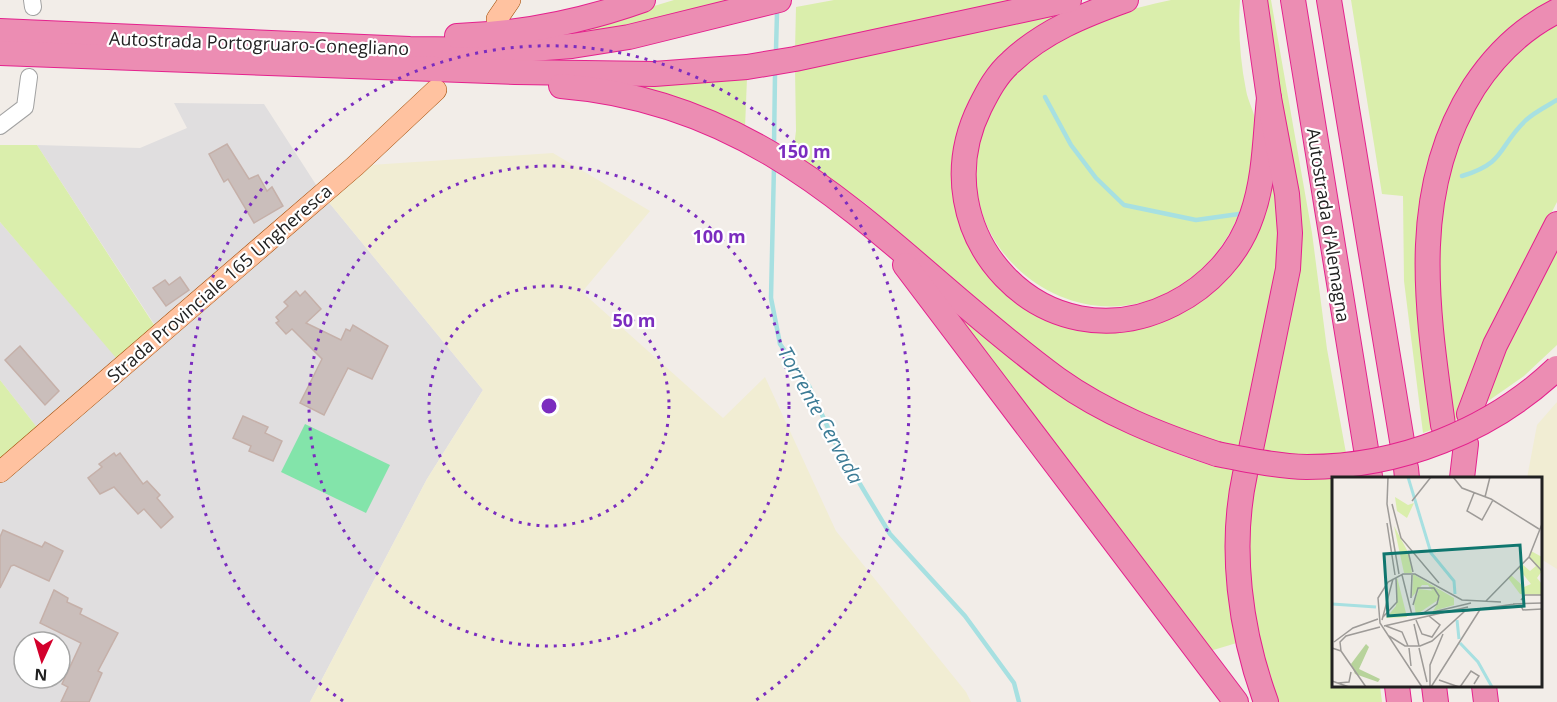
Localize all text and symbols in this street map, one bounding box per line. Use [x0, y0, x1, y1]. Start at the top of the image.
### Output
street label: Autostrada Portogruaro-Conegliano [109, 26, 409, 60]
street label: Autostrada d'Alemagna [1302, 126, 1356, 324]
text: 150 m [777, 139, 831, 163]
street label: Strada Provinciale 165 Ungheresca [101, 179, 337, 387]
text: 100 m [692, 224, 746, 248]
text: 50 m [613, 308, 655, 332]
water label: Torrente Cervada [772, 341, 870, 489]
centre of rings [539, 396, 559, 416]
inset map [1332, 477, 1542, 687]
north arrow [12, 630, 72, 690]
text: N [34, 664, 48, 686]

